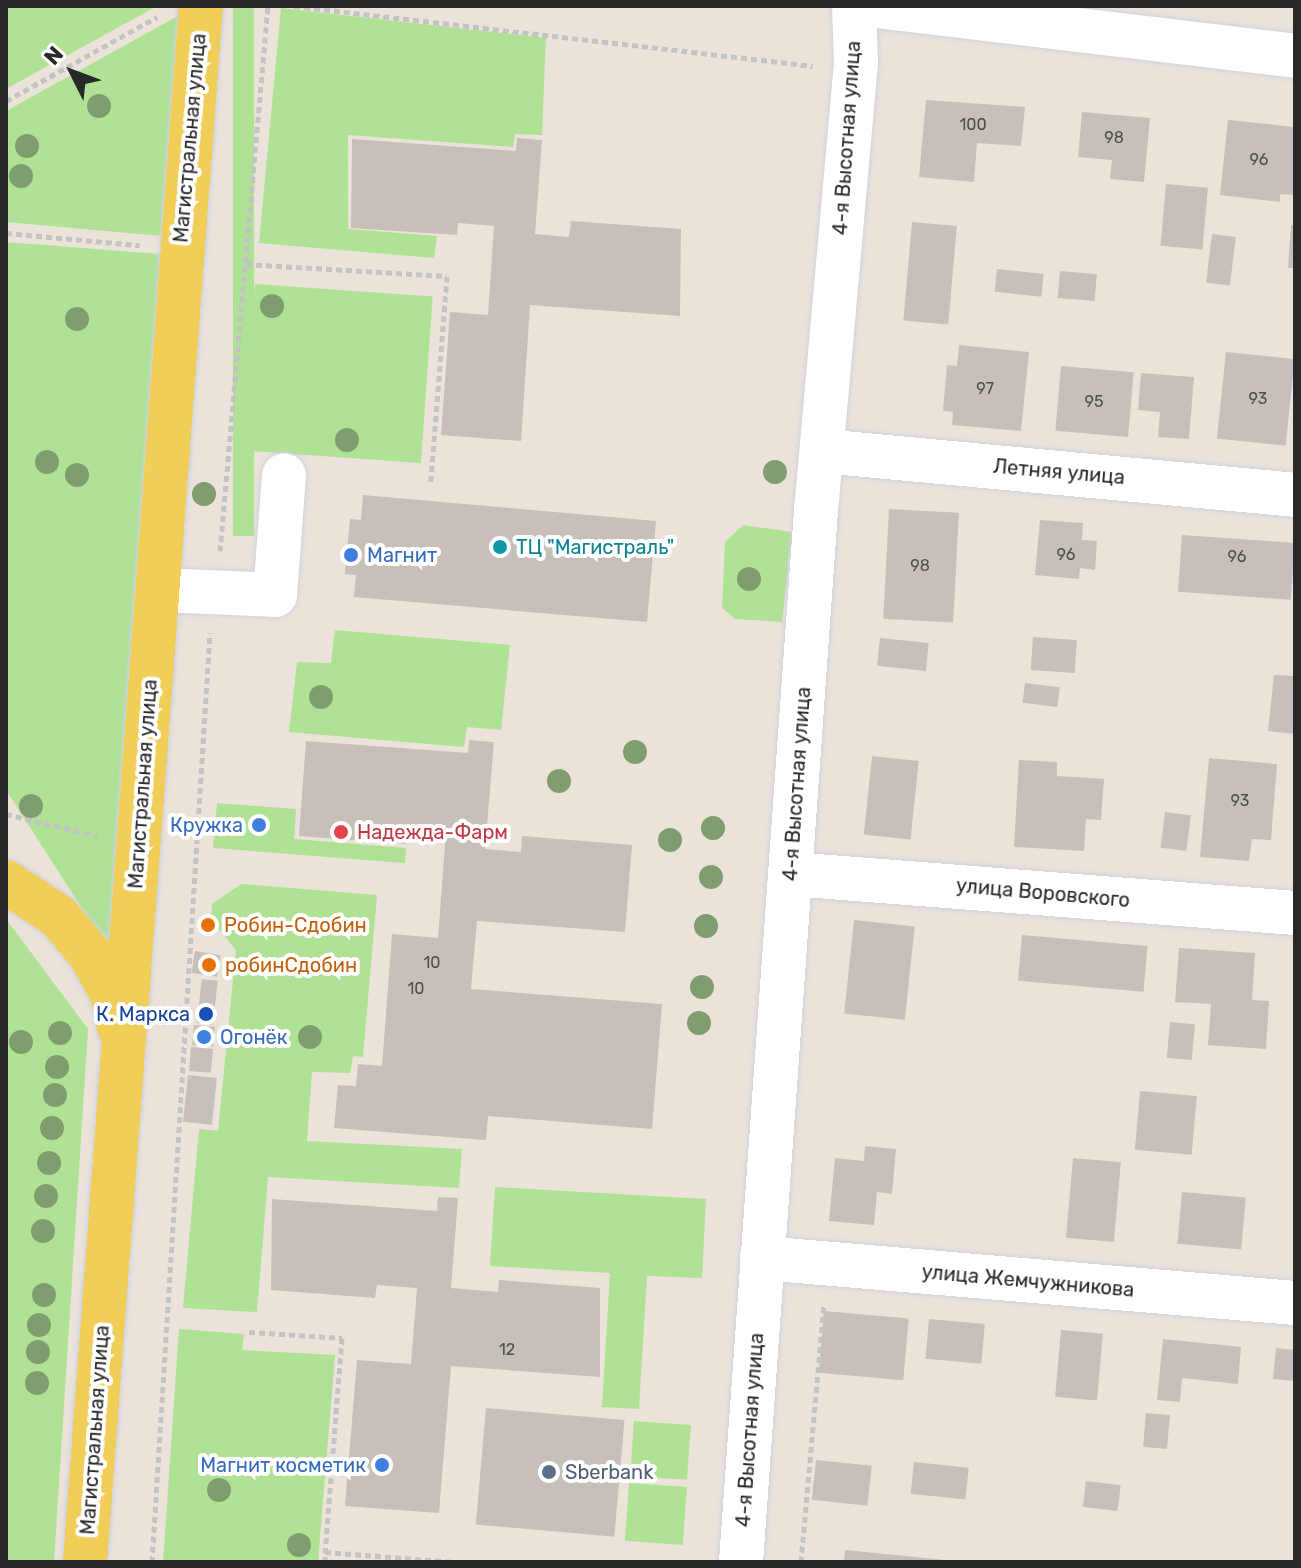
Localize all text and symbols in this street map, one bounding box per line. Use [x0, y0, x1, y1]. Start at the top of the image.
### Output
north arrow [32, 32, 112, 112]
street label: Магистральная улица [169, 32, 211, 244]
street label: 4-я Высотная улица [828, 40, 866, 236]
text: N [38, 41, 69, 71]
house number: 100 [959, 115, 987, 135]
house number: 98 [1104, 128, 1124, 148]
house number: 96 [1250, 150, 1268, 170]
house number: 97 [976, 379, 994, 399]
house number: 93 [1249, 389, 1267, 409]
house number: 95 [1085, 392, 1103, 412]
street label: Летняя улица [992, 454, 1126, 490]
place label: ТЦ "Магистраль" [516, 535, 674, 559]
marker: ТЦ "Магистраль" [491, 538, 509, 556]
place label: Магнит [367, 543, 437, 567]
house number: 96 [1057, 545, 1075, 565]
marker: Магнит [342, 546, 360, 564]
house number: 96 [1228, 547, 1246, 567]
house number: 98 [910, 556, 930, 576]
street label: Магистральная улица [124, 678, 162, 890]
street label: 4-я Высотная улица [778, 686, 816, 882]
house number: 93 [1231, 791, 1249, 811]
place label: Кружка [170, 813, 243, 837]
marker: Кружка [250, 816, 268, 834]
place label: Надежда-Фарм [357, 820, 508, 844]
marker: Надежда-Фарм [332, 823, 350, 841]
street label: улица Воровского [955, 873, 1131, 913]
place label: Робин-Сдобин [224, 913, 367, 937]
marker: Робин-Сдобин [199, 916, 217, 934]
place label: робинСдобин [225, 953, 357, 977]
house number: 10 [423, 953, 441, 973]
marker: робинСдобин [200, 956, 218, 974]
house number: 10 [407, 979, 425, 999]
place label: К. Маркса [96, 1002, 190, 1026]
marker: К. Маркса [197, 1005, 215, 1023]
place label: Огонёк [220, 1025, 288, 1049]
marker: Огонёк [195, 1028, 213, 1046]
street label: улица Жемчужникова [921, 1260, 1135, 1302]
street label: Магистральная улица [76, 1324, 114, 1536]
street label: 4-я Высотная улица [731, 1332, 769, 1528]
house number: 12 [499, 1340, 515, 1360]
place label: Магнит косметик [200, 1453, 366, 1477]
marker: Магнит косметик [373, 1456, 391, 1474]
place label: Sberbank [565, 1460, 654, 1484]
marker: Sberbank [540, 1463, 558, 1481]

